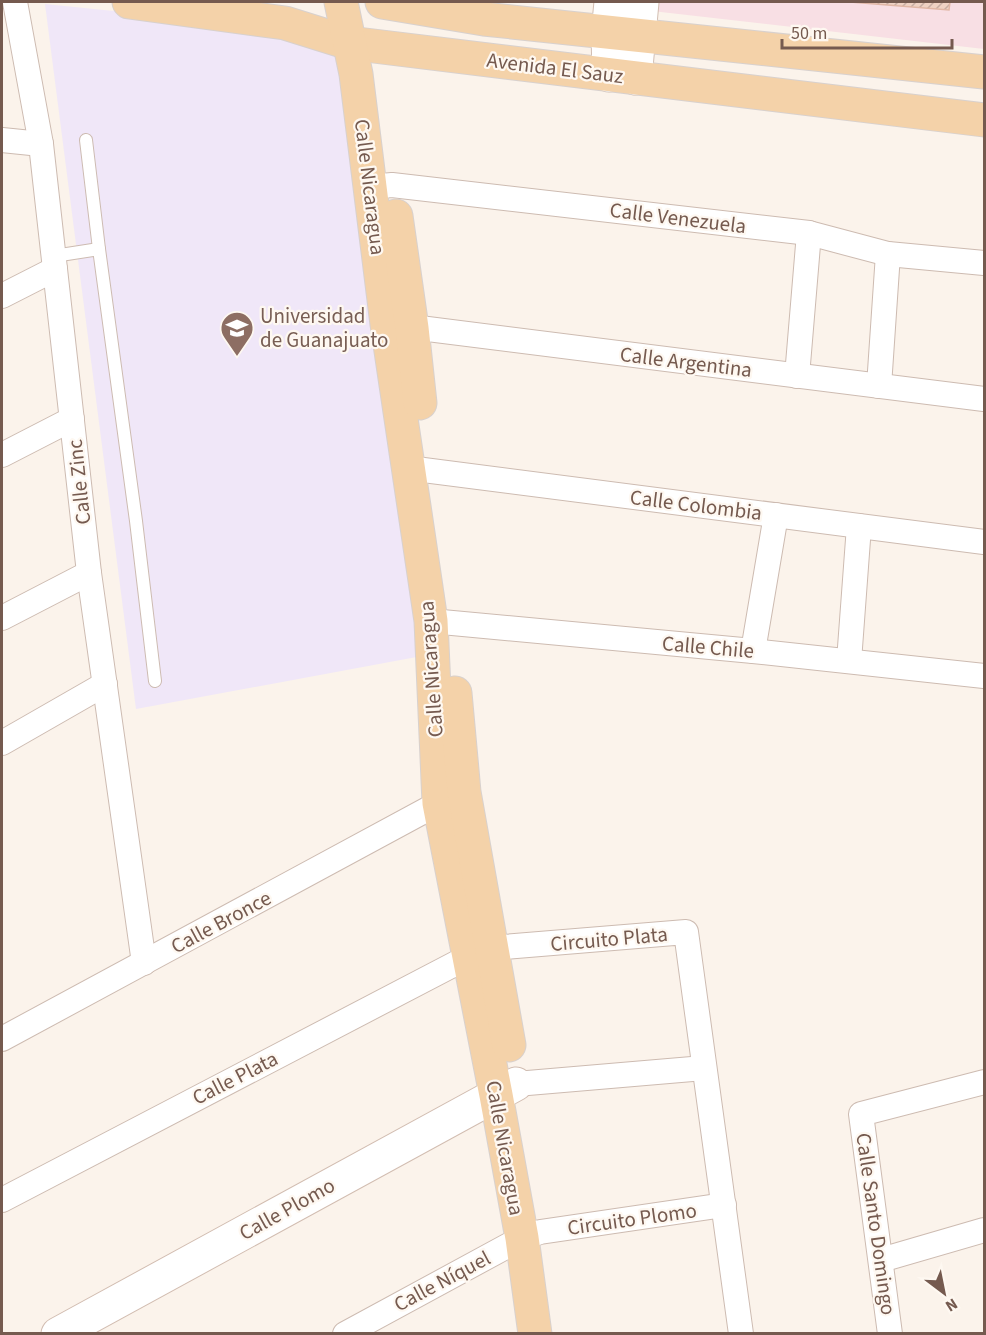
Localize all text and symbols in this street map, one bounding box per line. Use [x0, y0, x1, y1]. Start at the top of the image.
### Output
scale bar [782, 12, 952, 50]
text: 50 m [791, 21, 827, 46]
street label: Avenida El Sauz [485, 45, 625, 91]
street label: Calle Nicaragua [347, 117, 393, 257]
street label: Calle Venezuela [608, 195, 748, 241]
place label: Universidad de Guanajuato [260, 301, 388, 355]
school or university icon: Universidad de Guanajuato [219, 310, 255, 357]
street label: Calle Argentina [618, 339, 754, 385]
street label: Calle Zinc [60, 438, 98, 526]
street label: Calle Colombia [628, 482, 764, 528]
street label: Calle Nicaragua [411, 600, 451, 738]
street label: Calle Chile [661, 628, 755, 666]
street label: Calle Bronce [166, 883, 276, 961]
street label: Circuito Plata [549, 919, 669, 959]
street label: Calle Plata [187, 1044, 283, 1112]
street label: Calle Nicaragua [478, 1078, 532, 1218]
street label: Calle Santo Domingo [848, 1131, 904, 1317]
street label: Calle Plomo [234, 1170, 340, 1248]
street label: Circuito Plomo [565, 1195, 699, 1243]
street label: Calle Níquel [388, 1243, 496, 1319]
north arrow [914, 1263, 974, 1323]
text: N [941, 1293, 962, 1317]

